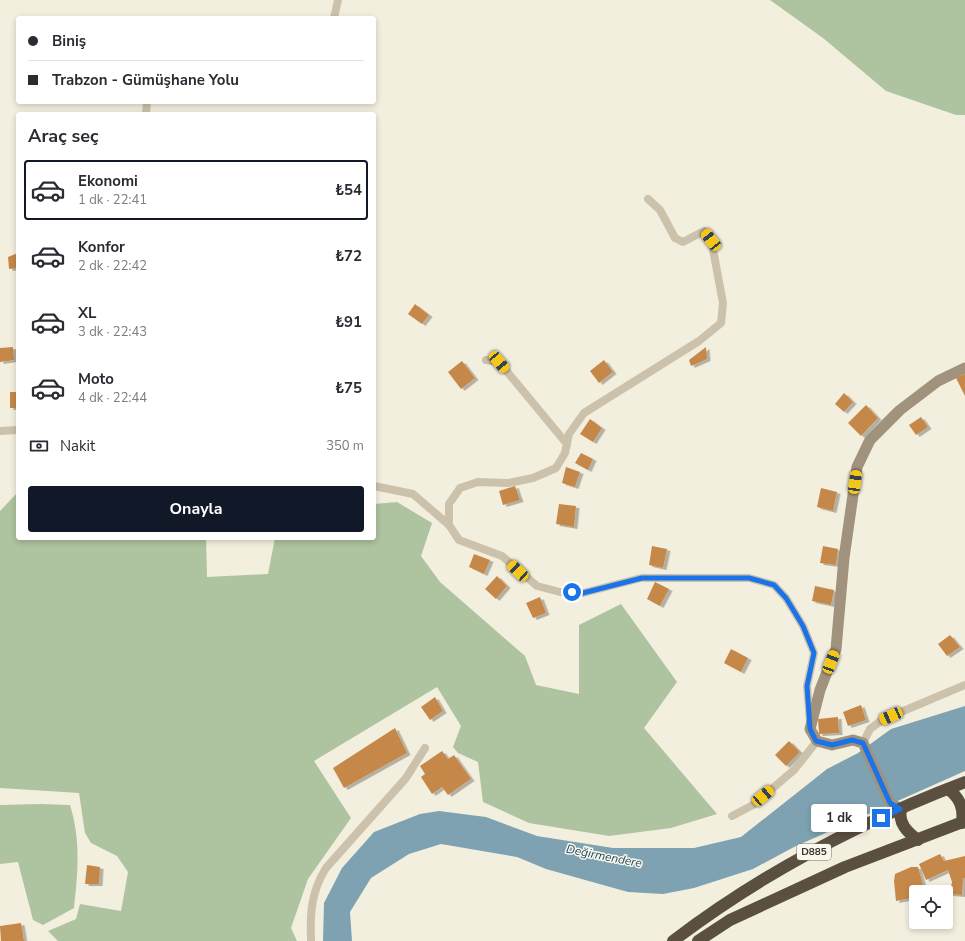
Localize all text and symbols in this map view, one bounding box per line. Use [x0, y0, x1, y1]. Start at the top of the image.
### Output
text: Biniş [52, 31, 86, 51]
text: Trabzon - Gümüşhane Yolu [52, 70, 239, 90]
text: Araç seç [28, 124, 99, 148]
text: Ekonomi [78, 171, 138, 191]
icon: car [30, 172, 66, 208]
text: ₺54 [335, 180, 362, 200]
text: 1 dk · 22:41 [78, 191, 147, 209]
car [699, 227, 723, 253]
text: Konfor [78, 237, 125, 257]
icon: car [30, 238, 66, 274]
text: ₺72 [335, 246, 362, 266]
text: 2 dk · 22:42 [78, 257, 147, 275]
text: XL [78, 303, 97, 323]
icon: car [30, 304, 66, 340]
text: ₺91 [335, 312, 362, 332]
text: 3 dk · 22:43 [78, 323, 147, 341]
car [487, 349, 511, 375]
text: Moto [78, 369, 114, 389]
icon: car [30, 370, 66, 406]
text: ₺75 [335, 378, 362, 398]
text: 4 dk · 22:44 [78, 389, 147, 407]
icon: cash [28, 435, 50, 457]
text: Nakit [60, 436, 95, 456]
text: 350 m [326, 437, 364, 455]
car [847, 469, 863, 495]
button: Onayla [28, 486, 364, 532]
car [505, 558, 531, 584]
route start [563, 583, 581, 601]
car [821, 649, 841, 675]
car [878, 706, 904, 726]
car [750, 784, 776, 808]
callout: 1 dk [811, 804, 867, 832]
text: 1 dk [826, 809, 852, 827]
route end [872, 809, 890, 827]
water label: Değirmendere [565, 841, 644, 871]
road number: D885 [797, 844, 831, 860]
map controls [909, 885, 953, 929]
button: locate [909, 885, 953, 929]

